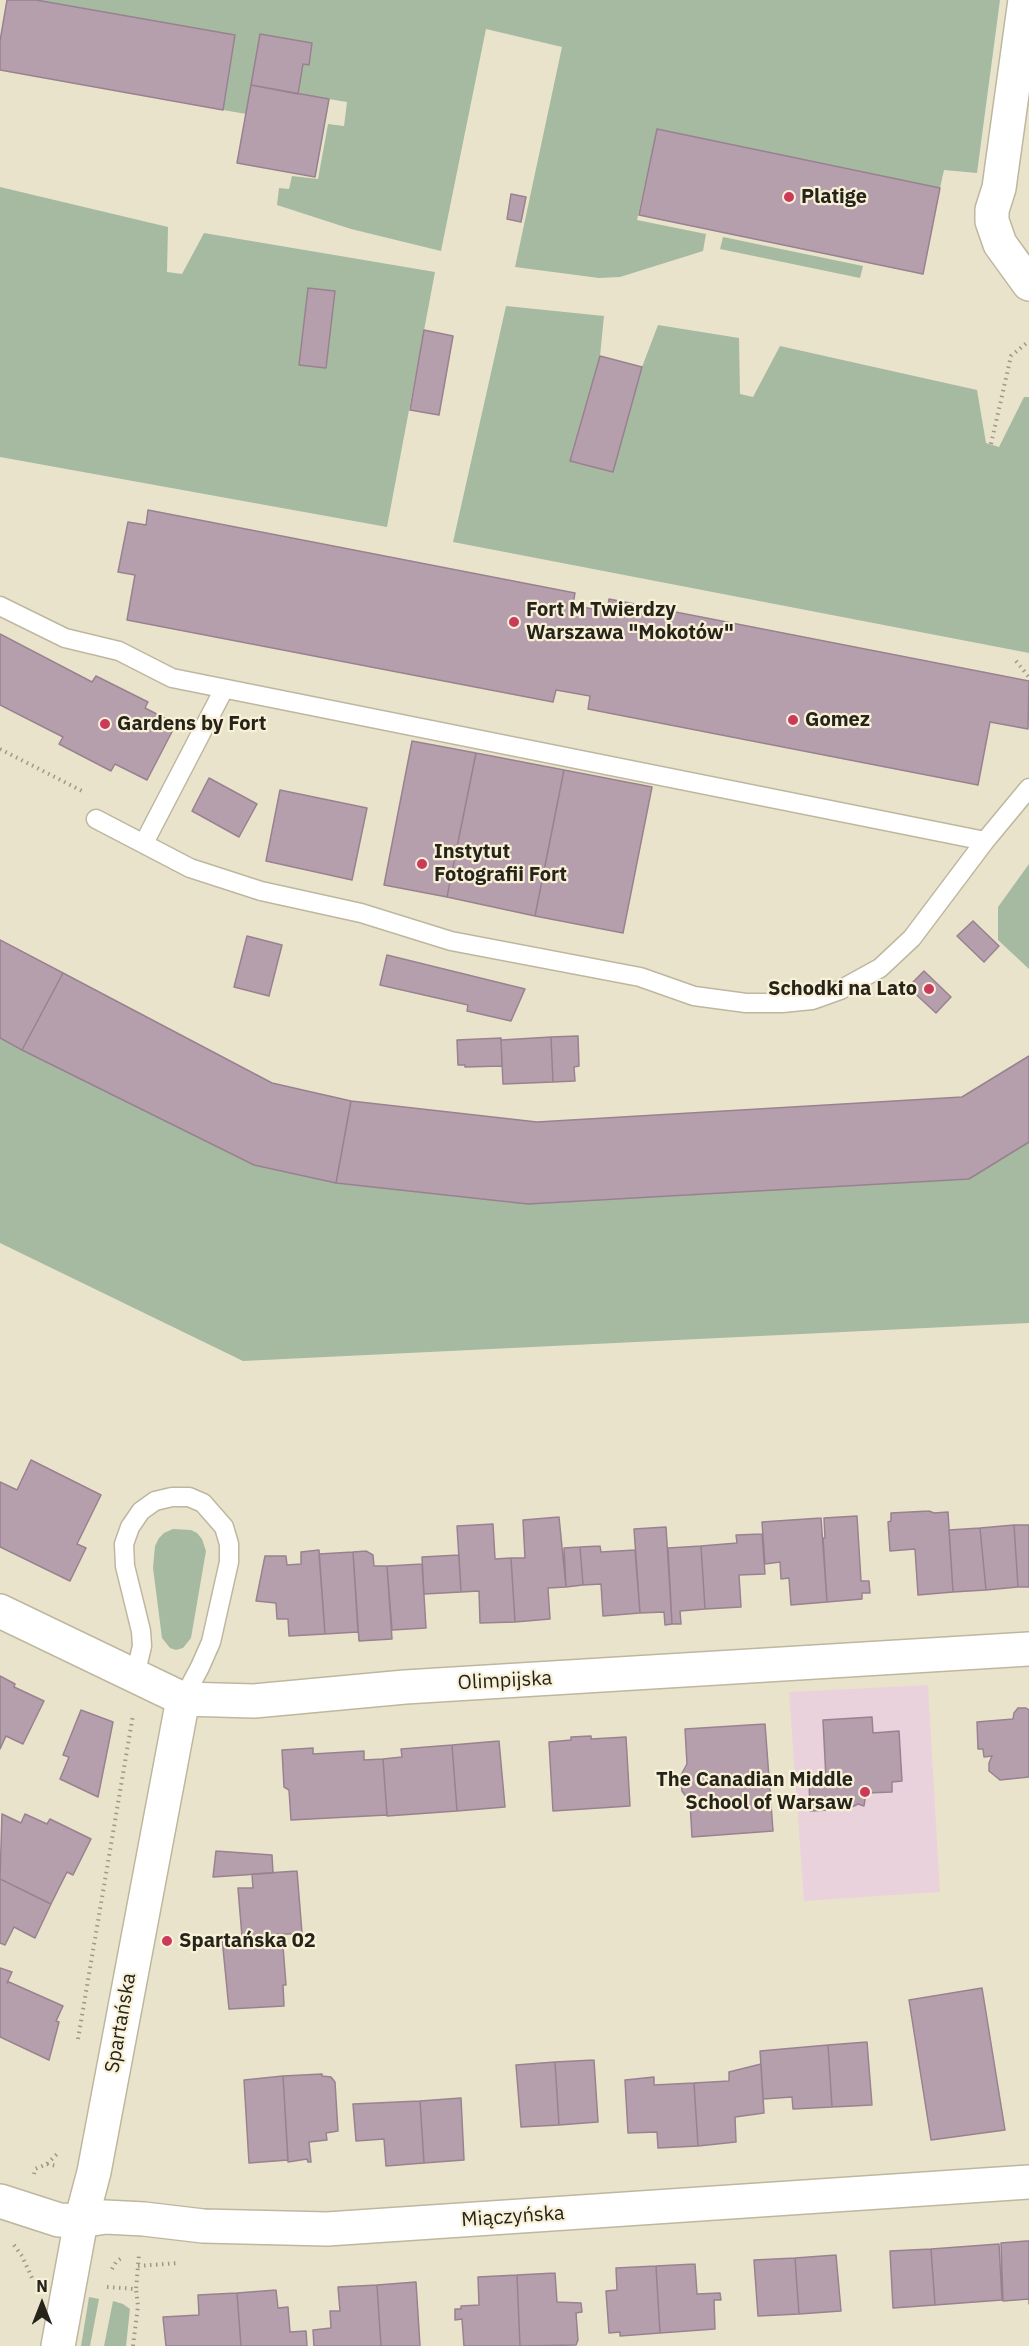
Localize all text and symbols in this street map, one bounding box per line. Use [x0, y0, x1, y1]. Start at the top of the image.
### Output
place label: Platige [801, 185, 867, 209]
marker: Platige [782, 190, 796, 204]
place label: Fort M Twierdzy Warszawa "Mokotów" [526, 598, 734, 645]
marker: Fort M Twierdzy Warszawa "Mokotów" [507, 615, 521, 629]
place label: Gomez [805, 708, 870, 732]
place label: Gardens by Fort [117, 712, 266, 736]
marker: Gomez [786, 713, 800, 727]
marker: Gardens by Fort [98, 717, 112, 731]
place label: Instytut Fotografii Fort [434, 840, 567, 887]
marker: Instytut Fotografii Fort [415, 857, 429, 871]
place label: Schodki na Lato [768, 977, 917, 1001]
marker: Schodki na Lato [922, 982, 936, 996]
street label: Olimpijska [457, 1667, 553, 1695]
place label: The Canadian Middle School of Warsaw [656, 1768, 853, 1815]
marker: The Canadian Middle School of Warsaw [858, 1785, 872, 1799]
place label: Spartańska 02 [179, 1929, 316, 1953]
marker: Spartańska 02 [160, 1934, 174, 1948]
street label: Spartańska [100, 1971, 142, 2075]
street label: Miączyńska [461, 2201, 565, 2233]
north arrow [12, 2274, 72, 2334]
text: N [36, 2276, 48, 2296]

